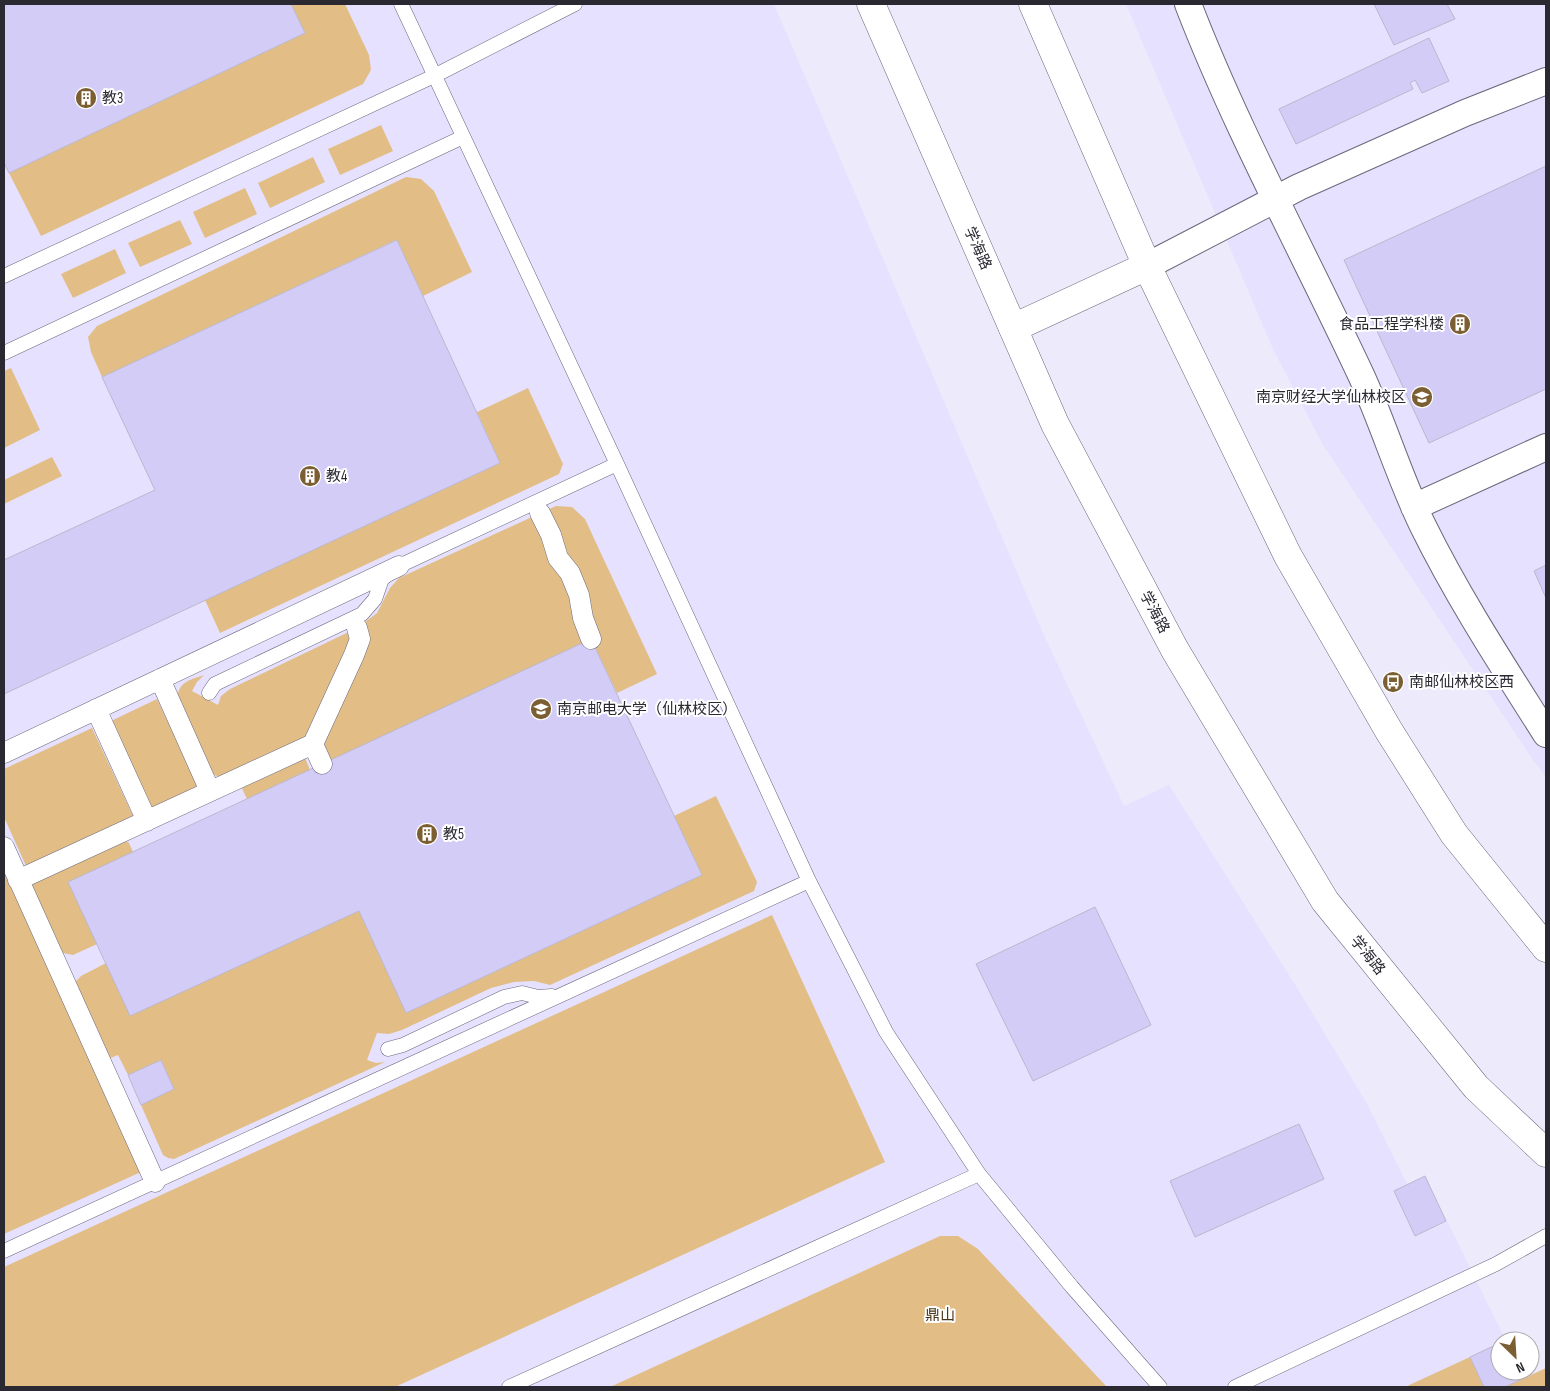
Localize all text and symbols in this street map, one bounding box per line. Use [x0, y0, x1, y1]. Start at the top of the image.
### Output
building icon: 教3 [74, 86, 98, 110]
place label: 教3 [102, 89, 123, 108]
street label: 学海路 [960, 224, 995, 273]
building icon: 食品工程学科楼 [1448, 312, 1472, 336]
place label: 食品工程学科楼 [1339, 315, 1444, 334]
school or university icon: 南京财经大学仙林校区 [1410, 385, 1434, 409]
place label: 南京财经大学仙林校区 [1256, 388, 1406, 407]
building icon: 教4 [298, 464, 322, 488]
place label: 教4 [326, 467, 347, 486]
street label: 学海路 [1136, 588, 1174, 637]
bus stop icon: 南邮仙林校区西 [1381, 670, 1405, 694]
place label: 南邮仙林校区西 [1409, 673, 1514, 692]
school or university icon: 南京邮电大学（仙林校区） [529, 697, 553, 721]
place label: 南京邮电大学（仙林校区） [557, 700, 737, 719]
building icon: 教5 [415, 822, 439, 846]
place label: 教5 [443, 825, 464, 844]
street label: 学海路 [1346, 932, 1389, 979]
park label: 鼎山 [925, 1306, 955, 1325]
north arrow [1490, 1331, 1540, 1381]
text: N [1513, 1358, 1527, 1377]

